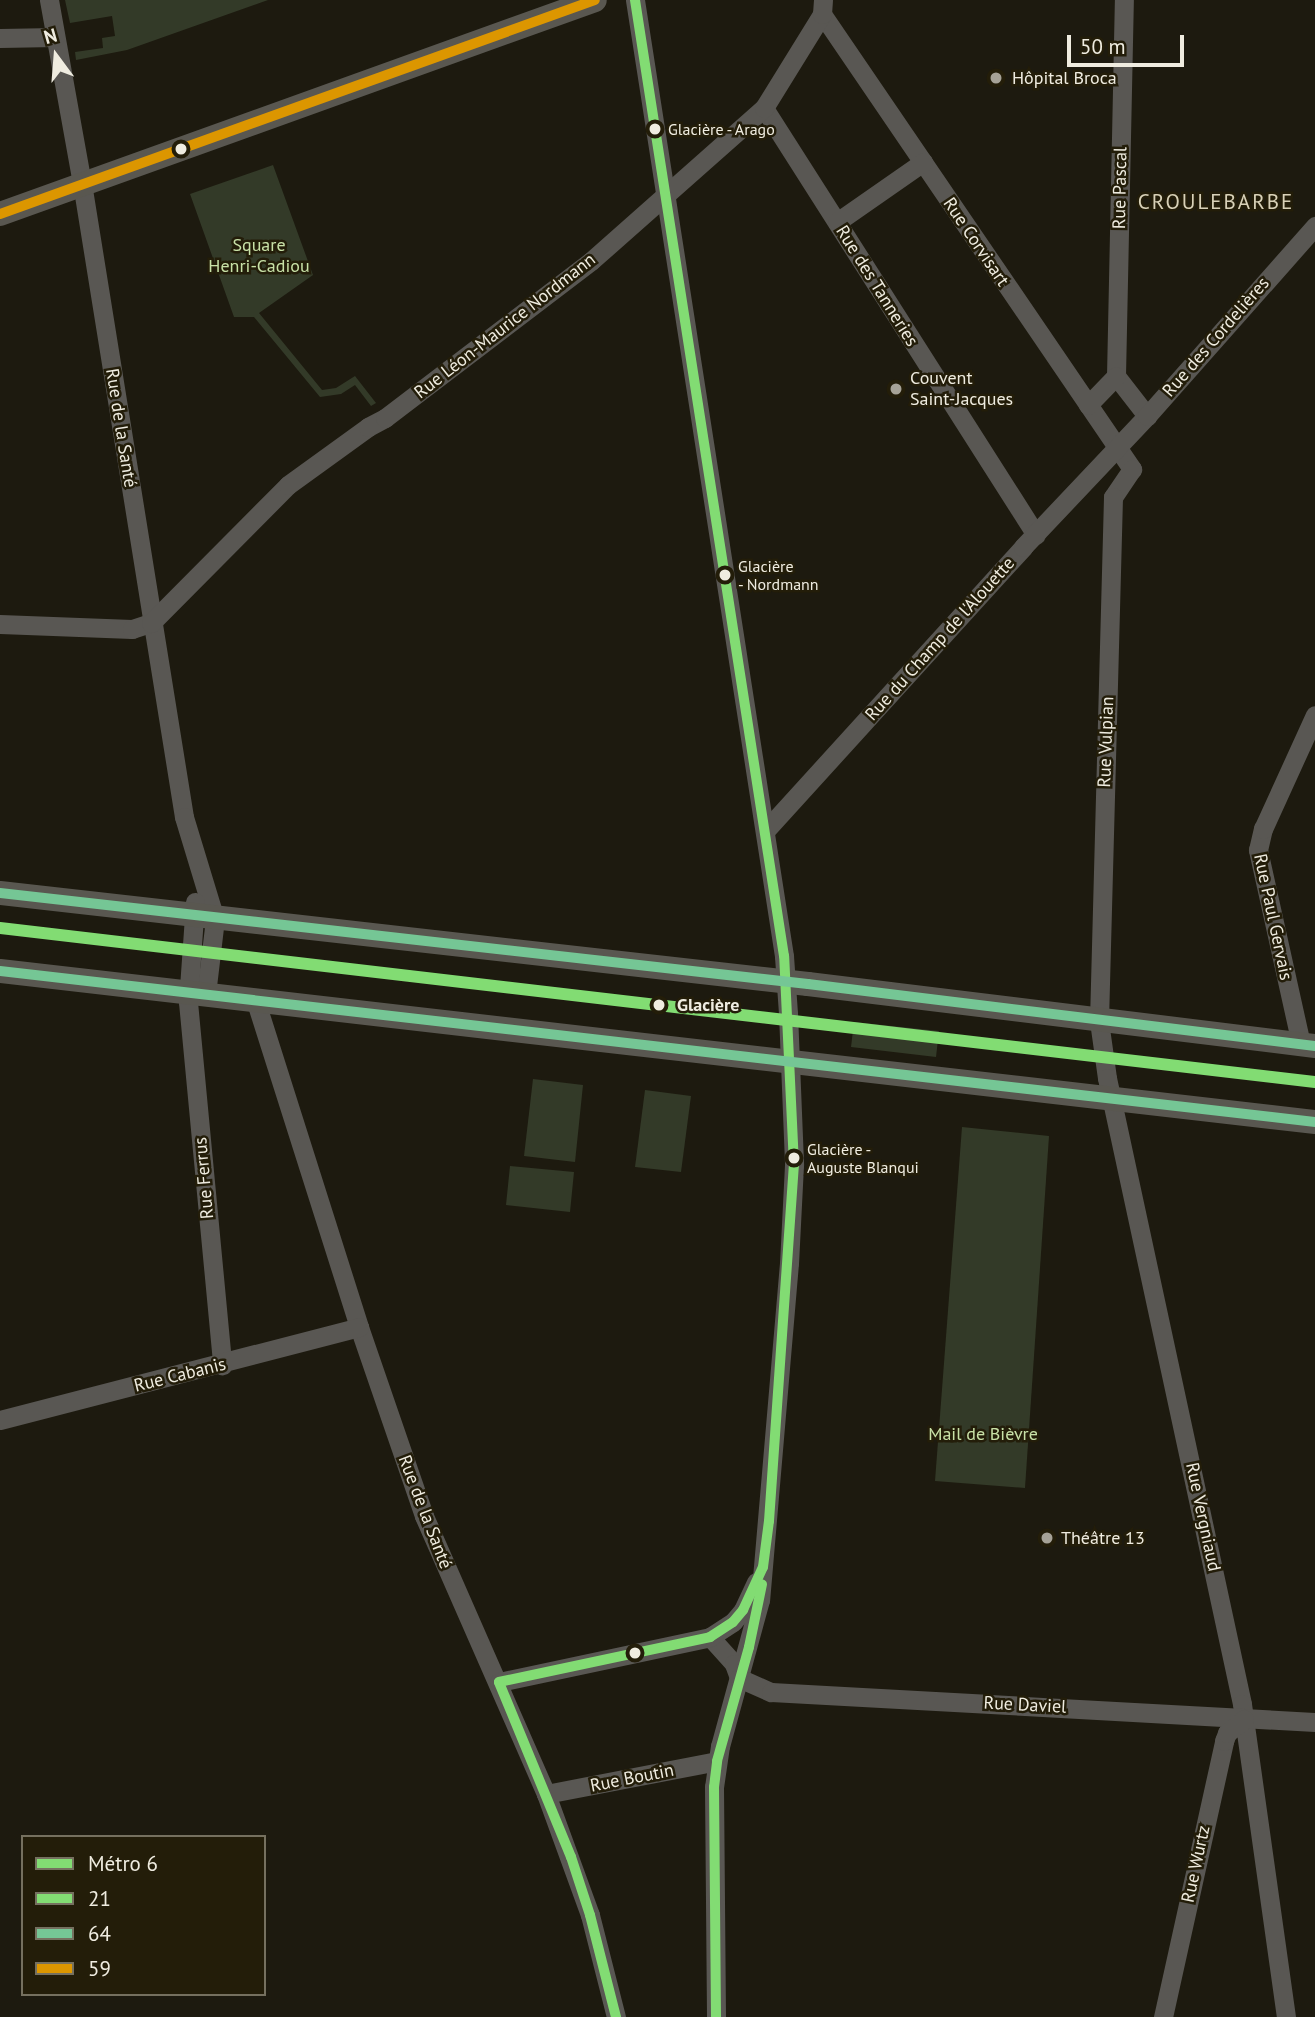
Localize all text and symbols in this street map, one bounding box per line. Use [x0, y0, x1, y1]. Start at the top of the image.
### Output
north arrow [21, 21, 91, 91]
scale bar [1070, 21, 1187, 65]
text: N [41, 23, 60, 49]
text: 50 m [1080, 33, 1126, 60]
place label: Hôpital Broca [1012, 67, 1117, 89]
marker: Hôpital Broca [986, 68, 1006, 88]
place label: Glacière - Arago [668, 119, 778, 139]
marker: Glacière - Arago [648, 122, 662, 136]
unlabelled marker [174, 142, 188, 156]
street label: Rue Pascal [1108, 147, 1132, 229]
district label: CROULEBARBE [1139, 189, 1293, 215]
street label: Rue Corvisart [938, 194, 1014, 290]
street label: Rue des Tanneries [831, 221, 923, 351]
park label: Square Henri-Cadiou [208, 235, 310, 278]
street label: Rue Léon-Maurice Nordmann [410, 249, 600, 403]
street label: Rue des Cordelières [1158, 273, 1274, 401]
street label: Rue de la Santé [101, 367, 141, 489]
place label: Couvent Saint-Jacques [910, 368, 1013, 410]
marker: Couvent Saint-Jacques [888, 381, 904, 397]
street label: Rue du Champ de l'Alouette [861, 553, 1019, 725]
place label: Glacière - Nordmann [738, 556, 820, 594]
marker: Glacière - Nordmann [718, 568, 732, 582]
street label: Rue Vulpian [1094, 696, 1118, 788]
street label: Rue Paul Gervais [1249, 852, 1297, 982]
marker: Glacière [647, 993, 671, 1017]
place label: Glacière [677, 994, 739, 1016]
street label: Rue Ferrus [190, 1136, 218, 1220]
place label: Glacière - Auguste Blanqui [807, 1139, 919, 1177]
marker: Glacière - Auguste Blanqui [787, 1151, 801, 1165]
street label: Rue Cabanis [132, 1353, 228, 1397]
park label: Mail de Bièvre [928, 1423, 1038, 1445]
street label: Rue de la Santé [393, 1452, 457, 1572]
street label: Rue Vergniaud [1181, 1460, 1225, 1574]
place label: Théâtre 13 [1061, 1527, 1145, 1549]
marker: Théâtre 13 [1039, 1530, 1055, 1546]
unlabelled marker [628, 1646, 642, 1660]
street label: Rue Daviel [983, 1692, 1067, 1718]
street label: Rue Boutin [588, 1759, 676, 1797]
street label: Rue Wurtz [1177, 1823, 1215, 1905]
legend [21, 1835, 266, 1996]
text: Métro 6 [88, 1850, 158, 1877]
text: 21 [88, 1885, 111, 1912]
text: 64 [88, 1920, 111, 1947]
text: 59 [88, 1955, 111, 1982]

